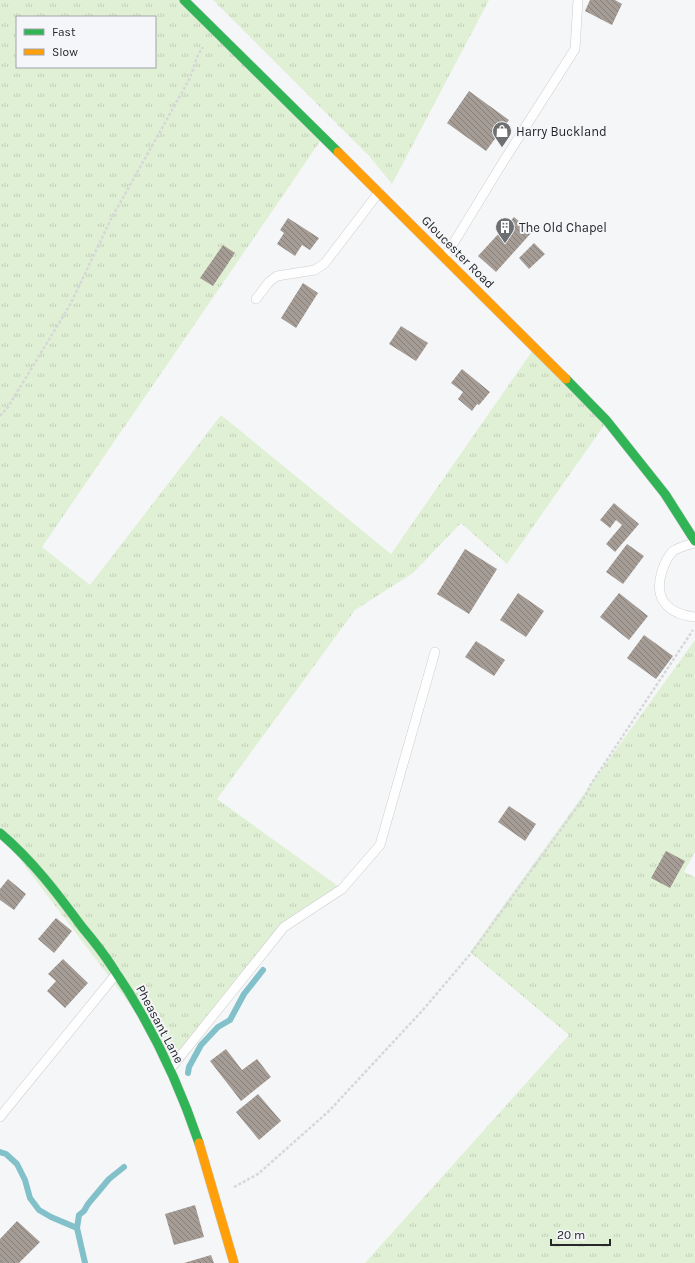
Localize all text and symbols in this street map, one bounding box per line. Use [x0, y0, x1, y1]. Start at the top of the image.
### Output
legend [16, 16, 156, 68]
text: Fast [52, 25, 76, 39]
text: Slow [52, 45, 78, 59]
shop icon: Harry Buckland [491, 120, 513, 148]
place label: Harry Buckland [516, 124, 607, 139]
street label: Gloucester Road [419, 213, 497, 291]
building icon: The Old Chapel [494, 216, 516, 244]
place label: The Old Chapel [519, 220, 607, 235]
street label: Pheasant Lane [133, 982, 187, 1066]
scale bar [551, 1221, 610, 1247]
text: 20 m [557, 1228, 585, 1242]

